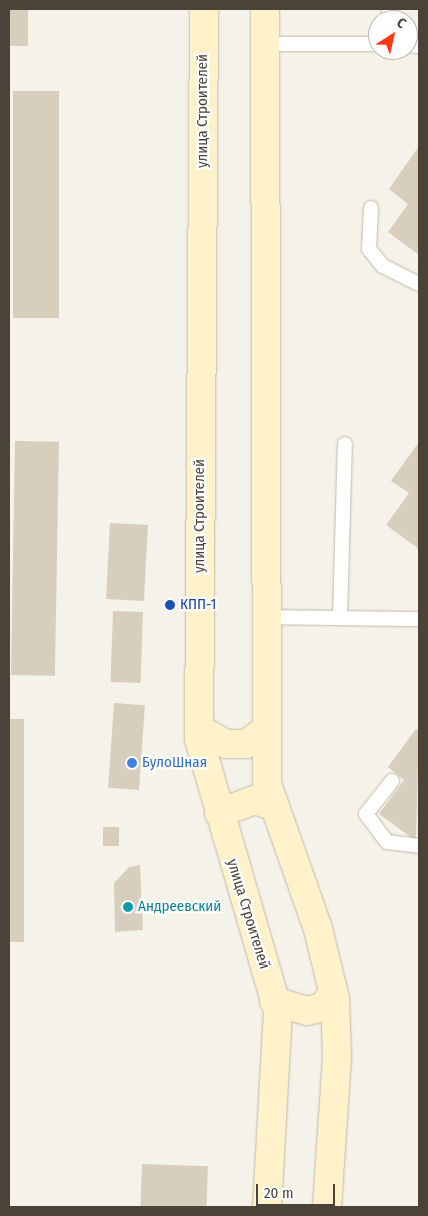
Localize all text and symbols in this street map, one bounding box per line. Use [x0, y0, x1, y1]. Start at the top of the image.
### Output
north arrow [368, 10, 418, 60]
text: С [393, 14, 409, 32]
street label: улица Строителей [194, 54, 212, 168]
street label: улица Строителей [191, 459, 209, 573]
place label: КПП-1 [180, 596, 216, 614]
marker: КПП-1 [164, 599, 176, 611]
place label: БулоШная [142, 754, 207, 772]
marker: БулоШная [126, 757, 138, 769]
street label: улица Строителей [223, 857, 273, 971]
place label: Андреевский [138, 898, 221, 916]
marker: Андреевский [122, 901, 134, 913]
scale bar [258, 1174, 337, 1206]
text: 20 m [264, 1184, 294, 1202]

